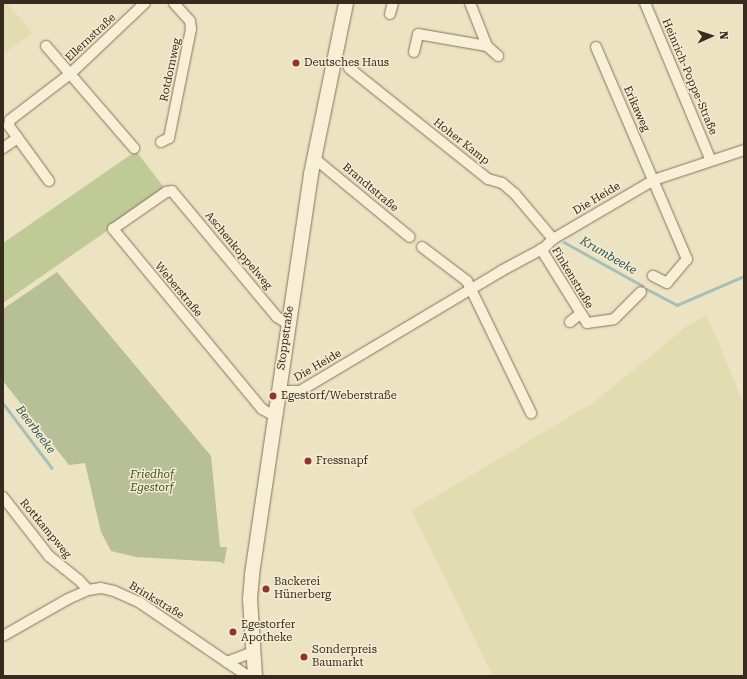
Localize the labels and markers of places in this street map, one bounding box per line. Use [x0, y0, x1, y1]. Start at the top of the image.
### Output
place label: Deutsches Haus [304, 56, 389, 70]
marker: Deutsches Haus [291, 58, 301, 68]
place label: Egestorf/Weberstraße [281, 389, 397, 403]
marker: Egestorf/Weberstraße [268, 391, 278, 401]
place label: Fressnapf [316, 454, 368, 468]
marker: Fressnapf [303, 456, 313, 466]
place label: Backerei Hünerberg [274, 576, 331, 602]
marker: Backerei Hünerberg [261, 584, 271, 594]
place label: Egestorfer Apotheke [241, 619, 295, 645]
marker: Egestorfer Apotheke [228, 627, 238, 637]
place label: Sonderpreis Baumarkt [312, 644, 377, 670]
marker: Sonderpreis Baumarkt [299, 652, 309, 662]

